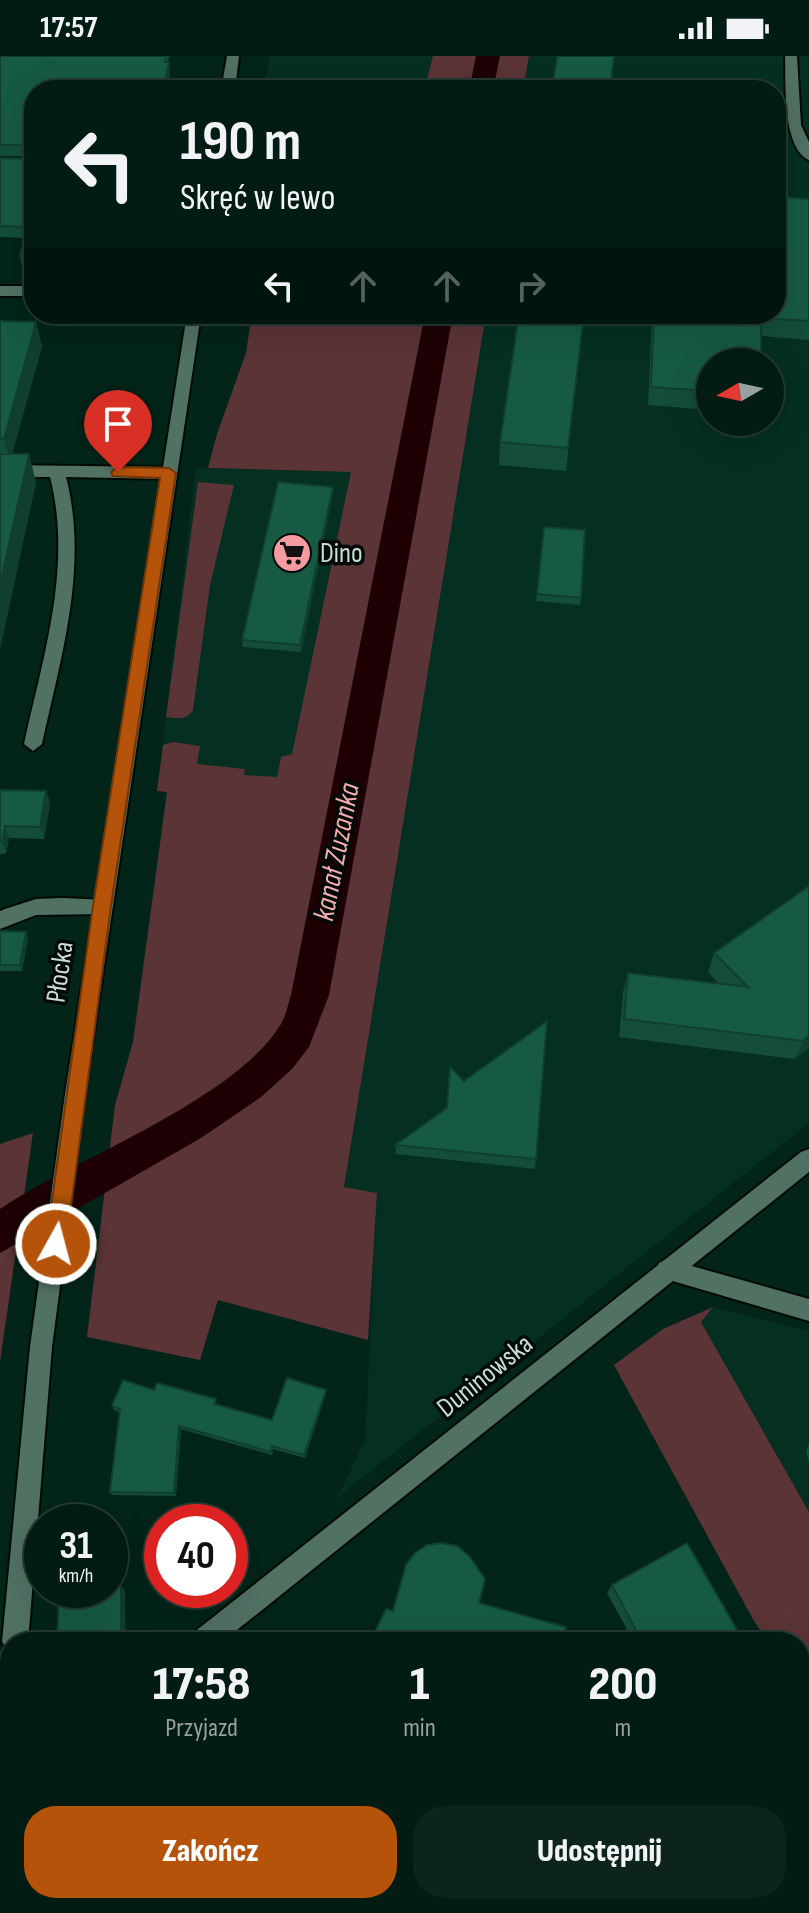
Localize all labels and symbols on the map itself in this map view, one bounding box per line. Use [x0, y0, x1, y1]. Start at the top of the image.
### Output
north arrow [696, 348, 784, 436]
pin [84, 390, 152, 472]
supermarket icon: Dino [271, 532, 313, 574]
place label: Dino [320, 537, 363, 570]
water label: kanał Zuzanka [306, 780, 368, 924]
street label: Płocka [39, 939, 81, 1005]
position arrow [14, 1202, 98, 1286]
street label: Duninowska [431, 1327, 539, 1425]
speed limit sign: 40 [144, 1504, 248, 1608]

